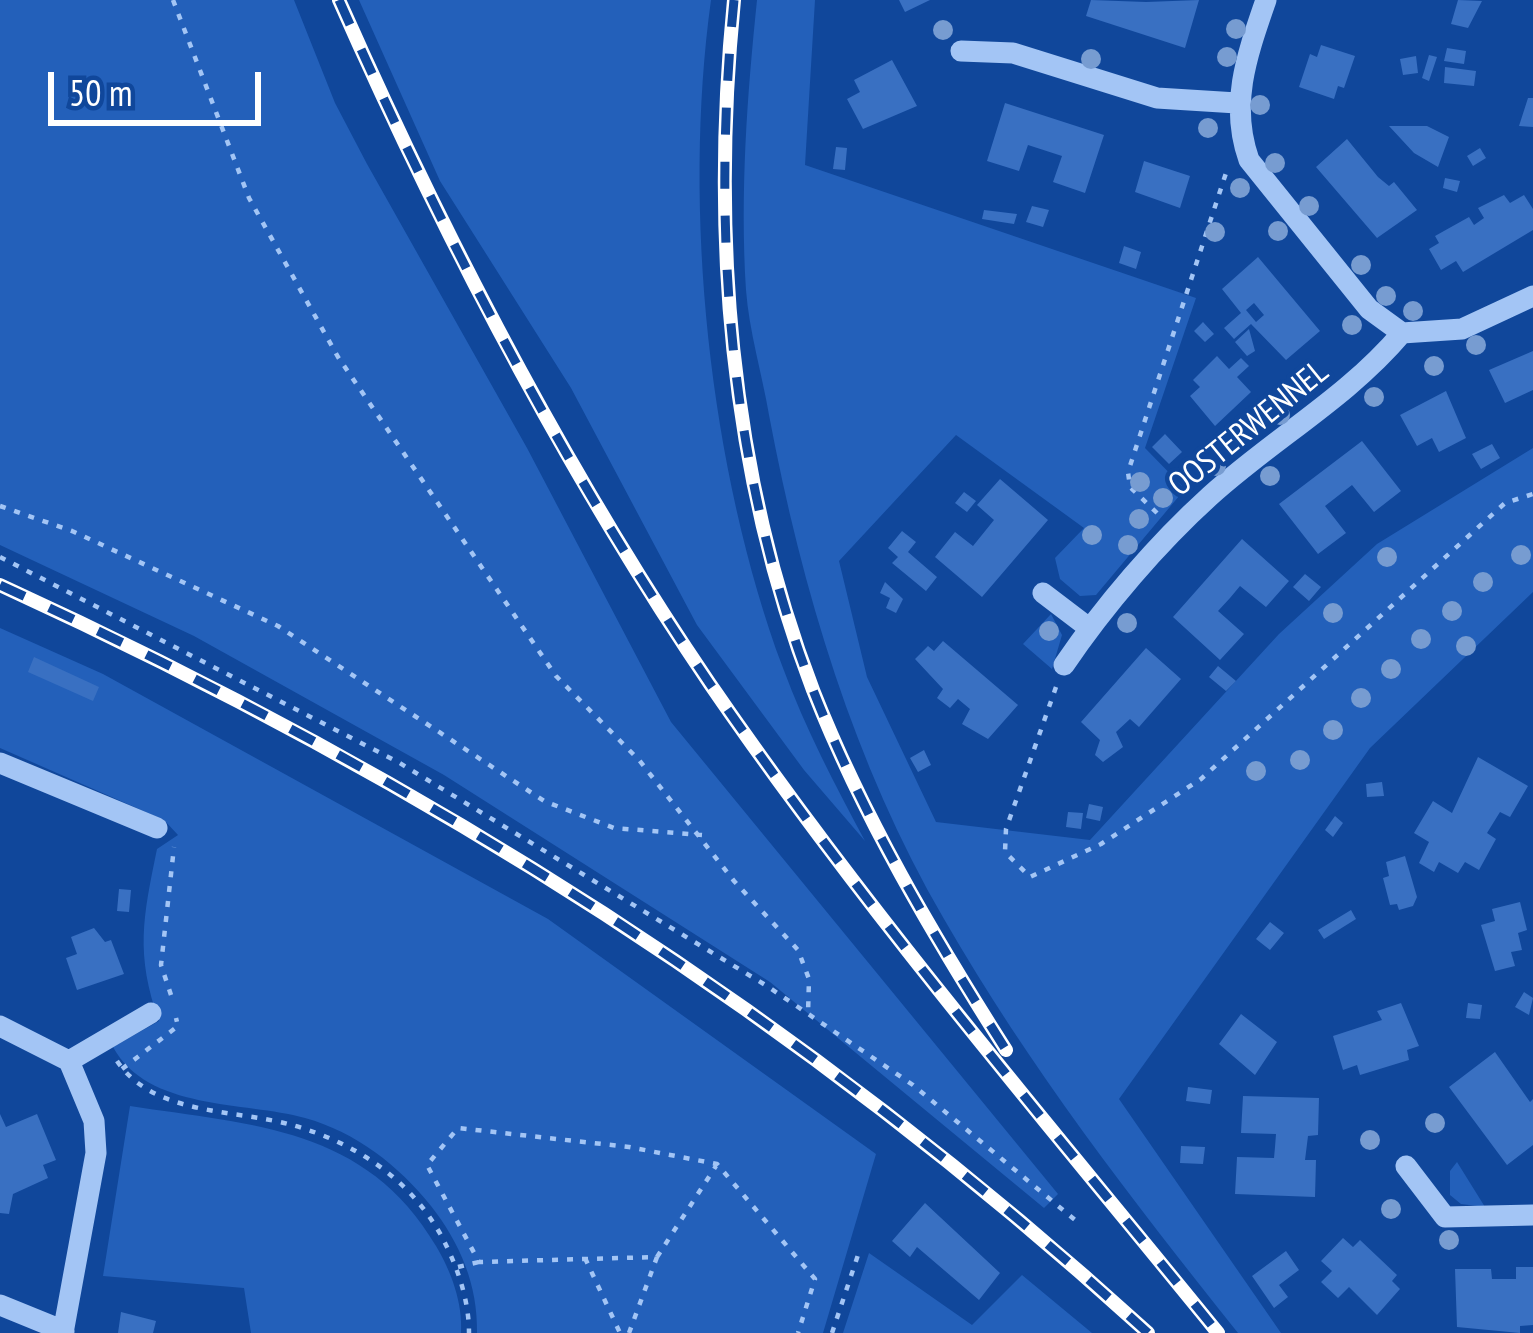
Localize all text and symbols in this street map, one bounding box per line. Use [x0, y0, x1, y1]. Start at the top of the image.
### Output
scale bar [54, 48, 267, 122]
text: 50 m [69, 69, 132, 116]
street label: OOSTERWENNEL [1161, 353, 1337, 505]

